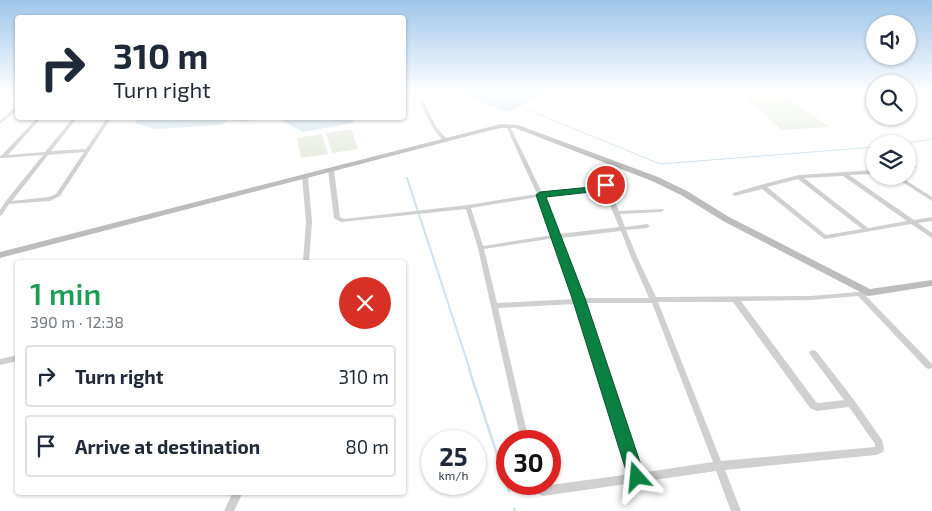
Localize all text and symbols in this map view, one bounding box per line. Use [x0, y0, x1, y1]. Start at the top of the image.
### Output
map controls [866, 15, 916, 185]
button: sound [866, 15, 916, 65]
text: 310 m [113, 34, 208, 76]
icon: right [30, 35, 95, 100]
button: search [866, 75, 916, 125]
text: Turn right [113, 76, 211, 102]
button: layers [866, 135, 916, 185]
pin [585, 164, 627, 206]
icon: arrive [592, 171, 620, 199]
text: 1 min [30, 275, 101, 311]
button: close [339, 277, 391, 329]
text: 390 m · 12:38 [30, 312, 124, 331]
icon: right [32, 362, 60, 390]
text: Turn right [75, 365, 163, 388]
text: 310 m [339, 365, 389, 388]
speed limit sign: 30 [496, 430, 561, 495]
icon: arrive [32, 432, 60, 460]
text: Arrive at destination [75, 435, 260, 458]
text: 80 m [345, 435, 389, 458]
text: 25 [439, 441, 468, 471]
position arrow [610, 450, 662, 502]
text: km/h [439, 468, 468, 482]

